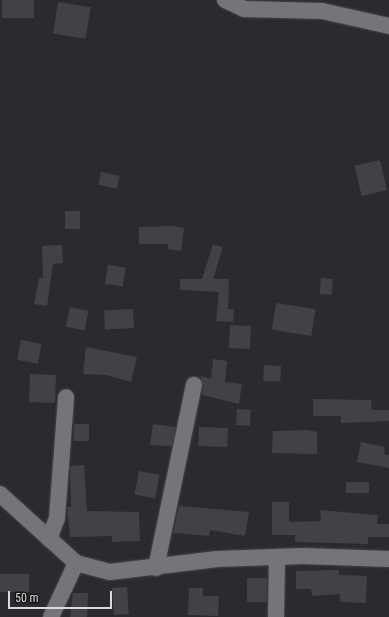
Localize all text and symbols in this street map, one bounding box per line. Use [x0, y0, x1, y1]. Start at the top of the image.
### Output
scale bar [10, 583, 114, 609]
text: 50 m [15, 591, 39, 605]

